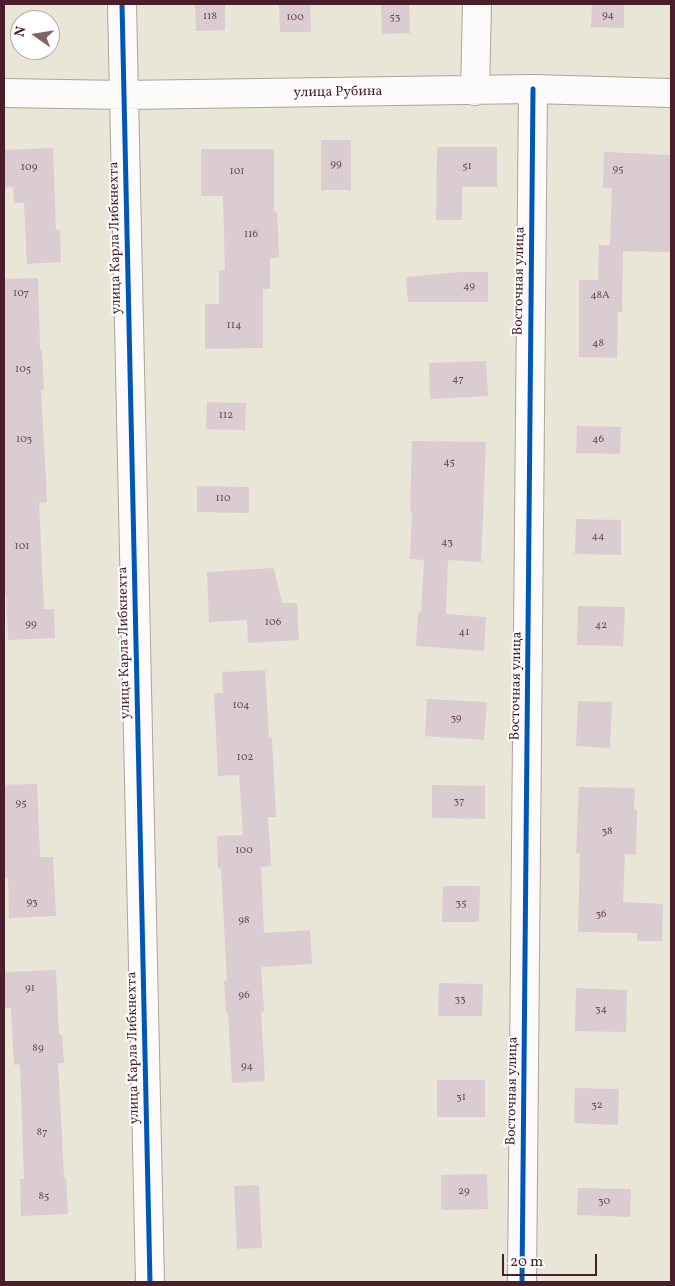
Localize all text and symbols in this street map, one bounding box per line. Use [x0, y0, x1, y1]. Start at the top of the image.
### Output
house number: 94 [602, 9, 614, 23]
north arrow [10, 10, 60, 60]
house number: 118 [203, 10, 217, 24]
house number: 100 [286, 11, 304, 25]
house number: 53 [390, 11, 400, 25]
text: N [10, 25, 31, 39]
street label: улица Рубина [293, 84, 383, 102]
house number: 99 [330, 158, 342, 172]
house number: 51 [462, 160, 472, 174]
house number: 109 [21, 161, 37, 175]
street label: улица Карла Либкнехта [106, 162, 126, 314]
house number: 95 [613, 163, 623, 177]
house number: 101 [229, 165, 245, 179]
street label: Восточная улица [511, 226, 529, 336]
house number: 116 [244, 228, 258, 242]
house number: 49 [463, 280, 475, 294]
house number: 107 [13, 287, 29, 301]
house number: 48А [590, 289, 610, 303]
house number: 114 [226, 319, 242, 333]
house number: 48 [592, 337, 604, 351]
house number: 105 [15, 363, 31, 377]
house number: 47 [452, 373, 464, 387]
house number: 112 [219, 409, 233, 423]
house number: 103 [16, 433, 32, 447]
house number: 46 [592, 433, 604, 447]
house number: 45 [443, 456, 455, 470]
house number: 110 [215, 492, 231, 506]
house number: 44 [591, 530, 605, 544]
house number: 43 [441, 536, 453, 550]
house number: 101 [14, 540, 30, 554]
street label: улица Карла Либкнехта [115, 567, 135, 719]
house number: 106 [265, 616, 281, 630]
house number: 99 [25, 618, 37, 632]
house number: 42 [595, 619, 607, 633]
house number: 41 [459, 626, 469, 640]
street label: Восточная улица [508, 631, 526, 741]
house number: 104 [232, 699, 250, 713]
house number: 39 [450, 712, 462, 726]
house number: 102 [237, 751, 253, 765]
house number: 37 [454, 795, 464, 809]
house number: 95 [16, 797, 26, 811]
house number: 38 [601, 825, 613, 839]
house number: 100 [235, 844, 253, 858]
house number: 93 [26, 896, 38, 910]
house number: 35 [456, 897, 466, 911]
house number: 36 [595, 908, 607, 922]
house number: 98 [238, 914, 250, 928]
street label: улица Карла Либкнехта [124, 972, 144, 1124]
house number: 91 [25, 982, 35, 996]
house number: 96 [238, 989, 250, 1003]
house number: 33 [454, 993, 466, 1007]
house number: 34 [595, 1003, 607, 1017]
street label: Восточная улица [504, 1036, 522, 1146]
house number: 89 [32, 1042, 44, 1056]
house number: 94 [241, 1060, 253, 1074]
house number: 31 [456, 1091, 466, 1105]
house number: 32 [591, 1099, 603, 1113]
house number: 87 [37, 1126, 47, 1140]
house number: 29 [458, 1185, 470, 1199]
house number: 85 [39, 1190, 49, 1204]
house number: 30 [598, 1195, 610, 1209]
scale bar [505, 1244, 600, 1276]
text: 20 m [510, 1252, 543, 1273]

